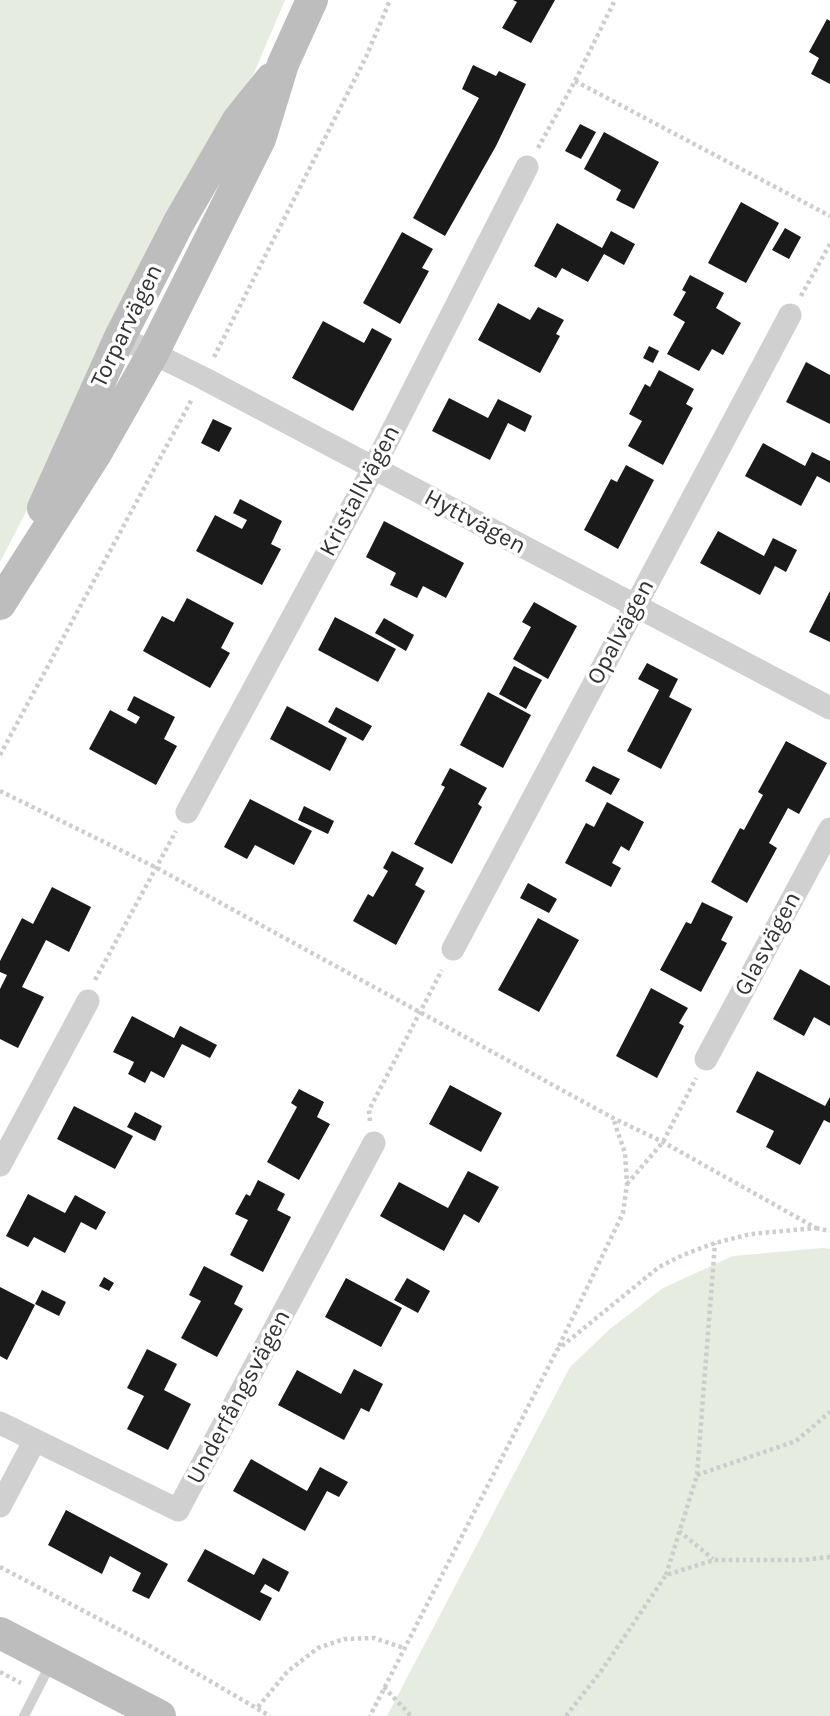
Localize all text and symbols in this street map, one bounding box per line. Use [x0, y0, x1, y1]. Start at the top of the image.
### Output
street label: Torparvägen [85, 260, 169, 392]
street label: Kristallvägen [313, 421, 407, 561]
street label: Hyttvägen [419, 483, 531, 561]
street label: Opalvägen [581, 574, 661, 690]
street label: Glasvägen [729, 887, 807, 1001]
street label: Underfångsvägen [181, 1305, 297, 1489]

